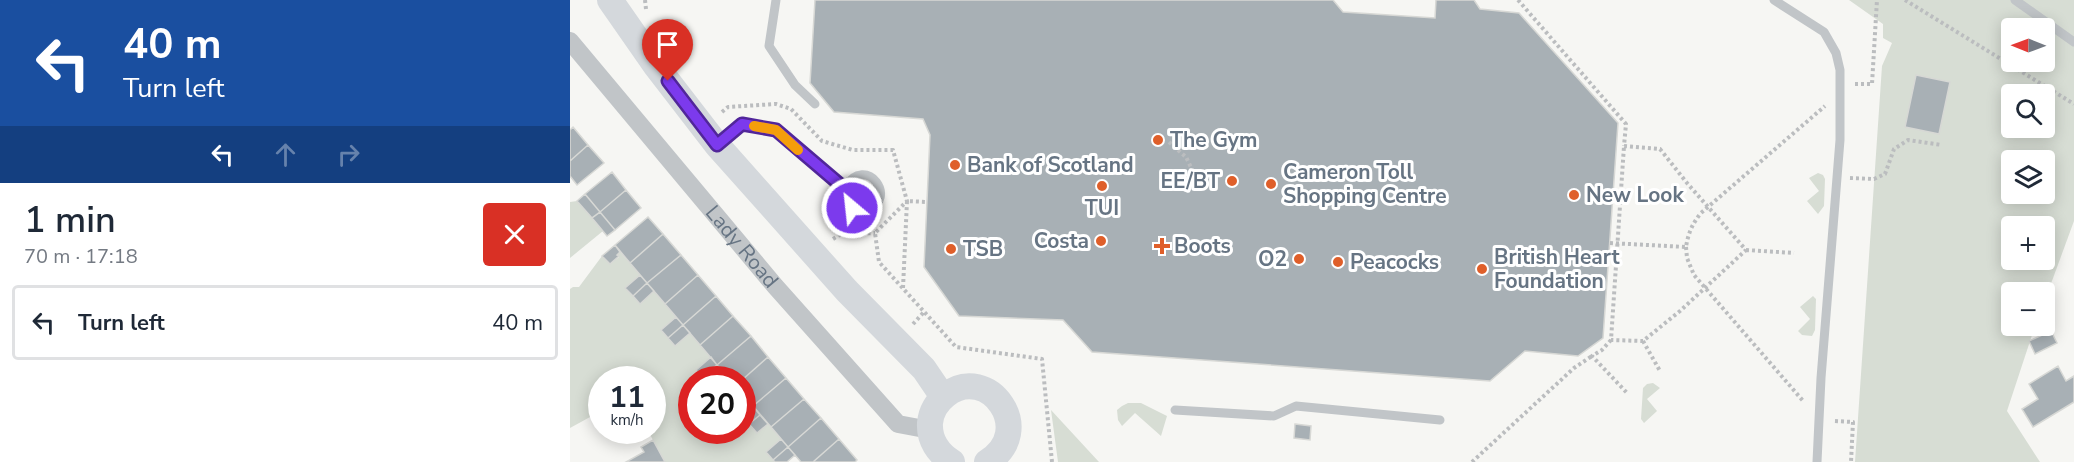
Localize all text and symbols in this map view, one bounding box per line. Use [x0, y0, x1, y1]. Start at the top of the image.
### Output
text: 40 m [123, 16, 222, 73]
north arrow [2001, 18, 2055, 72]
map controls [2001, 18, 2055, 336]
pin [642, 19, 693, 81]
icon: left [24, 24, 102, 102]
icon: arrive [651, 28, 684, 61]
text: Turn left [123, 70, 224, 107]
button: search [2001, 84, 2055, 138]
place label: The Gym [1170, 126, 1257, 154]
marker: The Gym [1151, 133, 1165, 147]
icon: left [206, 138, 239, 171]
icon: ahead [269, 138, 302, 171]
icon: right [332, 138, 365, 171]
button: layers [2001, 150, 2055, 204]
place label: Bank of Scotland [967, 151, 1134, 179]
marker: Bank of Scotland [948, 158, 962, 172]
place label: Cameron Toll Shopping Centre [1283, 158, 1447, 210]
place label: EE/BT [1160, 167, 1220, 195]
marker: EE/BT [1225, 174, 1239, 188]
position arrow [820, 176, 884, 240]
marker: Cameron Toll Shopping Centre [1264, 177, 1278, 191]
marker: TUI [1095, 179, 1109, 193]
place label: New Look [1586, 181, 1684, 209]
marker: New Look [1567, 188, 1581, 202]
place label: TUI [1085, 194, 1119, 222]
text: 1 min [24, 196, 116, 245]
street label: Lady Road [699, 199, 785, 294]
button: close [483, 203, 546, 266]
button: + [2001, 216, 2055, 270]
place label: Costa [1034, 227, 1089, 255]
place label: Boots [1174, 232, 1231, 260]
marker: Costa [1094, 234, 1108, 248]
place label: TSB [963, 235, 1003, 263]
marker: Boots [1155, 239, 1169, 253]
marker: TSB [944, 242, 958, 256]
text: 70 m · 17:18 [24, 243, 138, 270]
place label: British Heart Foundation [1494, 243, 1621, 295]
place label: O2 [1258, 245, 1287, 273]
place label: Peacocks [1350, 248, 1439, 276]
marker: O2 [1292, 252, 1306, 266]
marker: Peacocks [1331, 255, 1345, 269]
marker: British Heart Foundation [1475, 262, 1489, 276]
button: − [2001, 282, 2055, 336]
icon: left [27, 306, 60, 339]
text: Turn left [78, 308, 165, 338]
text: 40 m [492, 308, 543, 338]
speed limit sign: 20 [678, 366, 756, 444]
text: 11 [609, 377, 645, 418]
text: km/h [610, 410, 644, 430]

